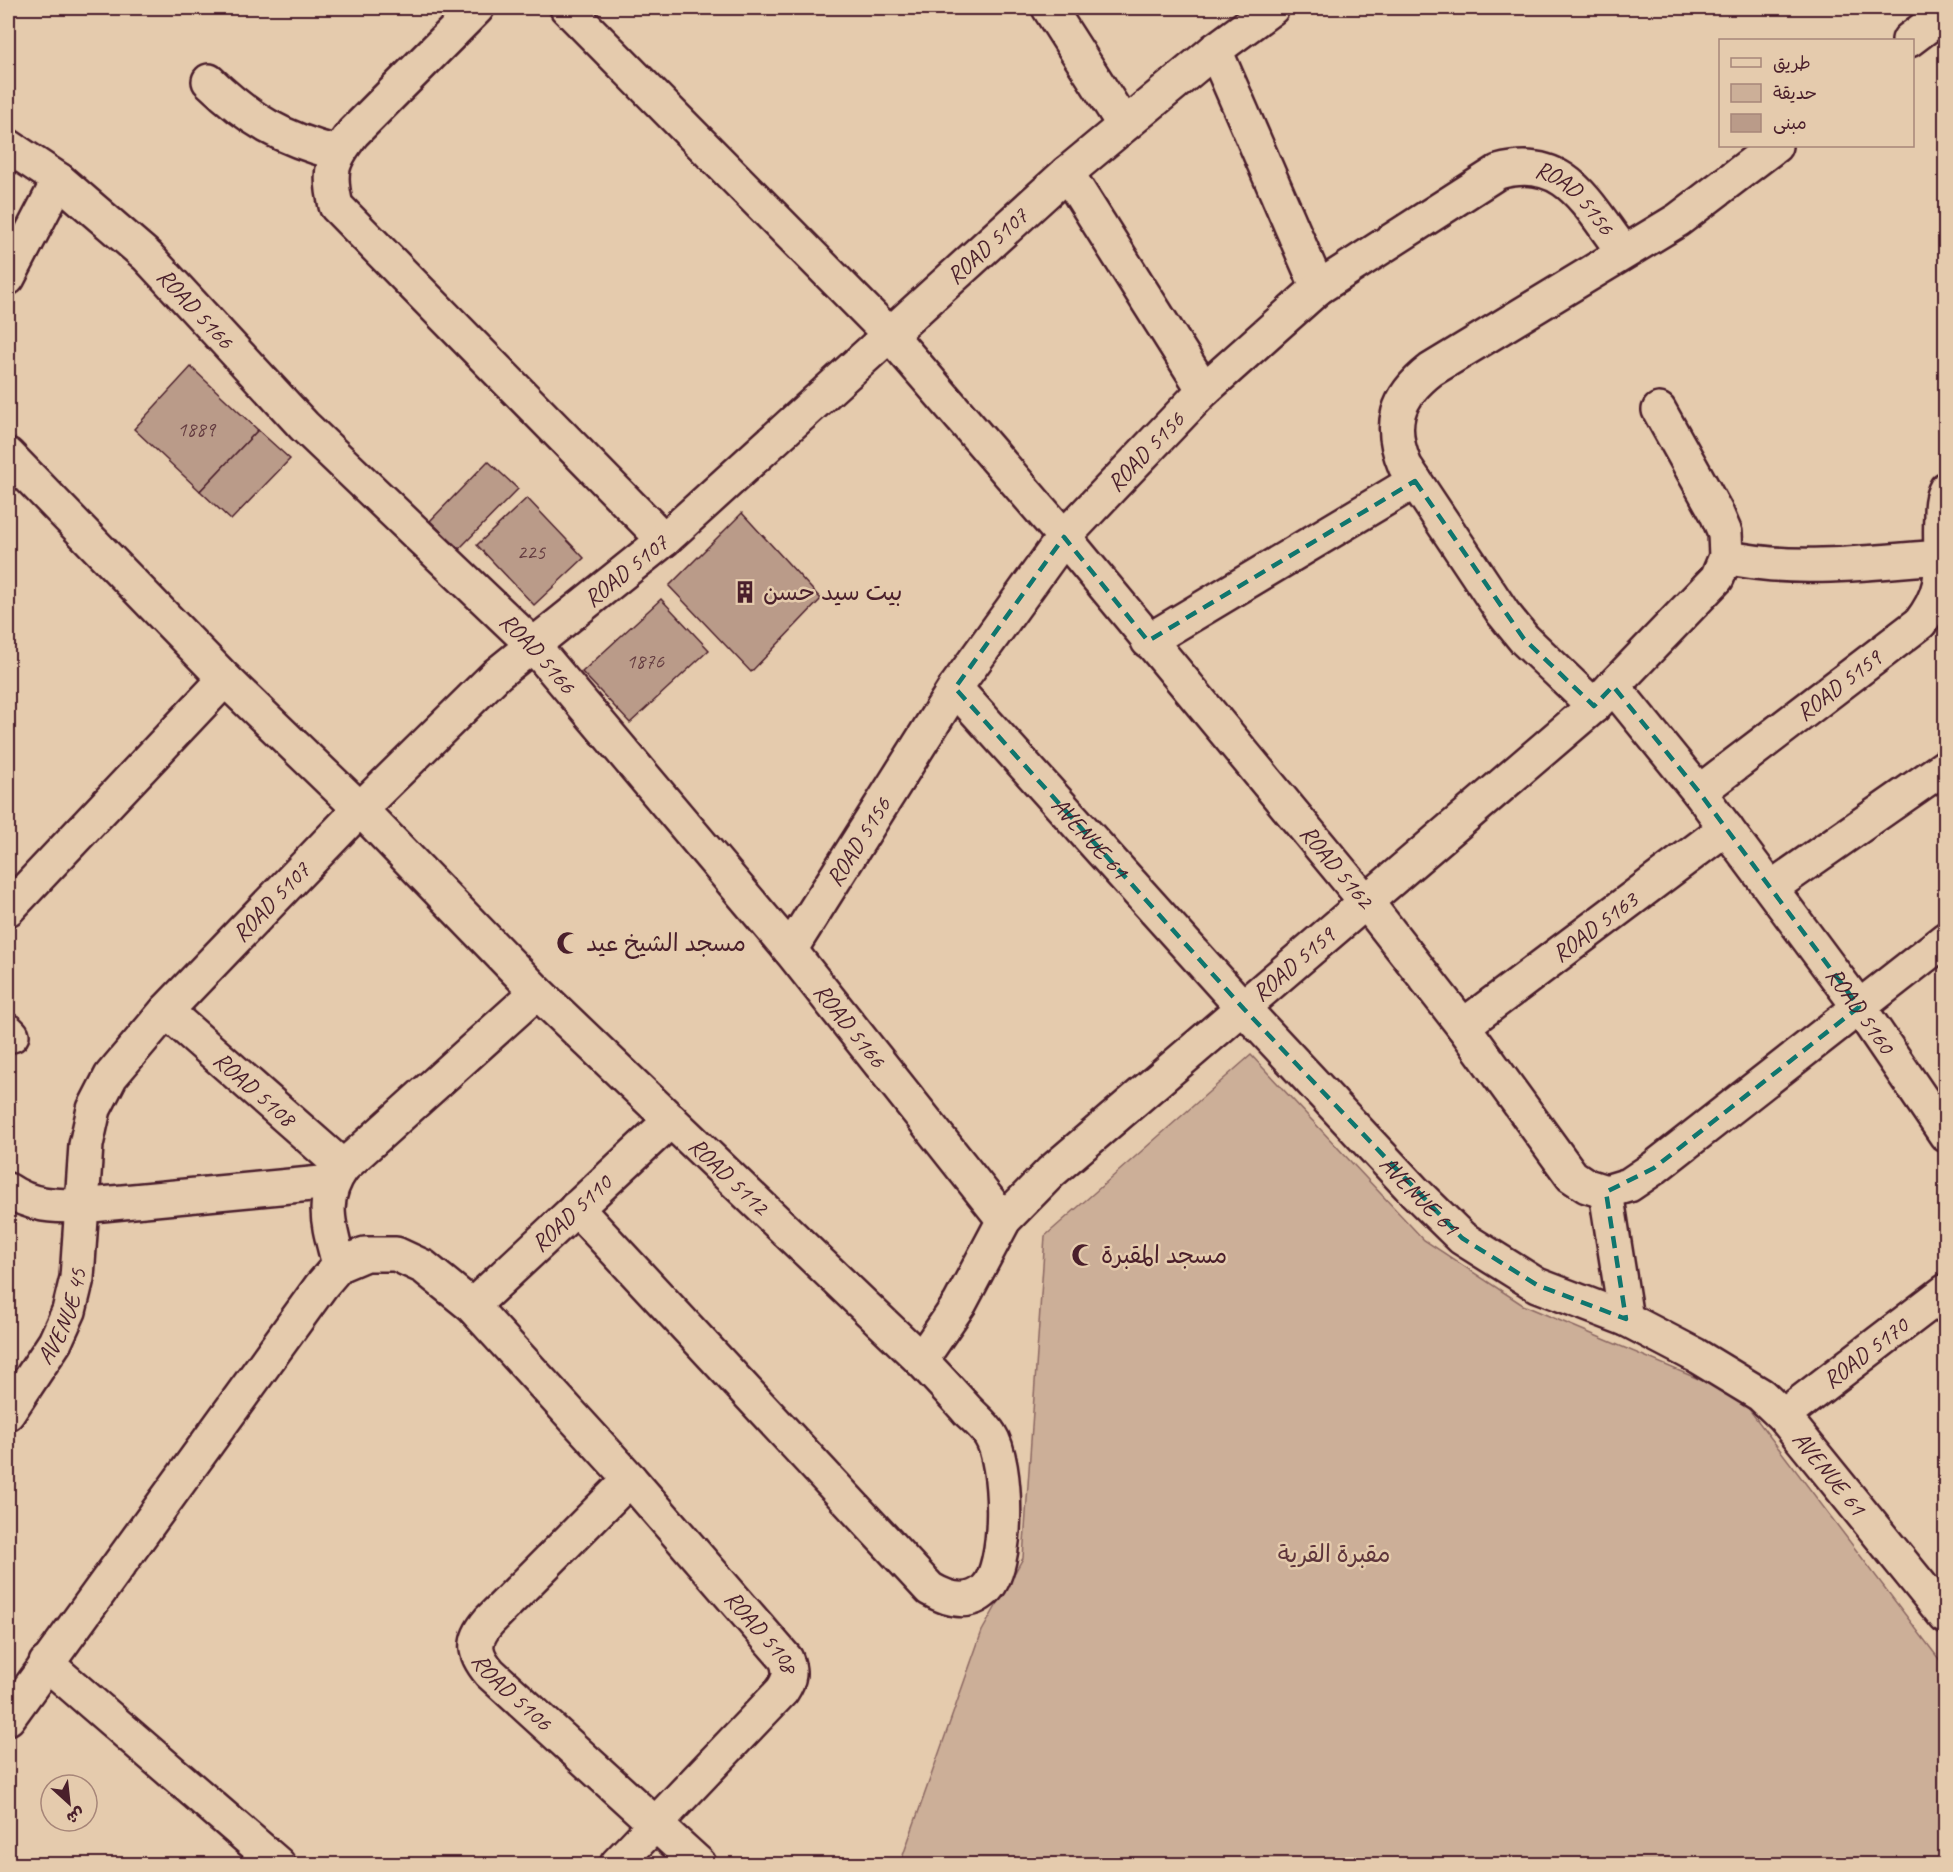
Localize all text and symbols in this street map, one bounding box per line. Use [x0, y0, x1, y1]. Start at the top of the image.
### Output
legend [1719, 39, 1914, 147]
text: طريق [1773, 52, 1811, 74]
text: حديقة [1773, 82, 1817, 104]
text: مبنى [1773, 112, 1807, 134]
street label: ROAD 5156 [1532, 154, 1622, 242]
street label: ROAD 5107 [940, 200, 1035, 290]
street label: ROAD 5166 [151, 262, 241, 356]
street label: ROAD 5156 [1100, 404, 1191, 498]
house number: 1889 [177, 416, 216, 442]
street label: ROAD 5107 [577, 527, 675, 614]
house number: 225 [517, 539, 547, 565]
place label: بيت سيد حسن [763, 577, 902, 607]
building icon: بيت سيد حسن [732, 579, 758, 605]
street label: ROAD 5166 [493, 606, 583, 701]
street label: ROAD 5159 [1790, 642, 1889, 727]
house number: 1876 [626, 648, 664, 674]
street label: ROAD 5156 [819, 791, 898, 892]
street label: AVENUE 61 [1045, 791, 1136, 886]
street label: ROAD 5162 [1293, 819, 1381, 916]
street label: ROAD 5107 [226, 855, 317, 948]
street label: ROAD 5163 [1546, 884, 1645, 969]
street label: ROAD 5159 [1246, 919, 1343, 1008]
place label: مسجد الشيخ عيد [586, 928, 746, 959]
mosque icon: مسجد الشيخ عيد [555, 930, 581, 956]
street label: ROAD 5160 [1819, 961, 1903, 1061]
street label: ROAD 5166 [807, 977, 893, 1075]
street label: ROAD 5108 [207, 1045, 303, 1135]
street label: ROAD 5112 [683, 1131, 777, 1223]
street label: AVENUE 61 [1373, 1149, 1466, 1243]
street label: ROAD 5110 [525, 1167, 620, 1258]
place label: مسجد المقبرة [1101, 1240, 1227, 1270]
mosque icon: مسجد المقبرة [1070, 1242, 1096, 1268]
street label: AVENUE 45 [30, 1267, 93, 1370]
street label: ROAD 5170 [1817, 1309, 1916, 1395]
street label: AVENUE 61 [1786, 1425, 1873, 1523]
park label: مقبرة القرية [1278, 1539, 1390, 1569]
street label: ROAD 5108 [718, 1584, 805, 1677]
street label: ROAD 5106 [465, 1648, 559, 1738]
north arrow [39, 1773, 99, 1833]
text: ش [63, 1803, 88, 1828]

